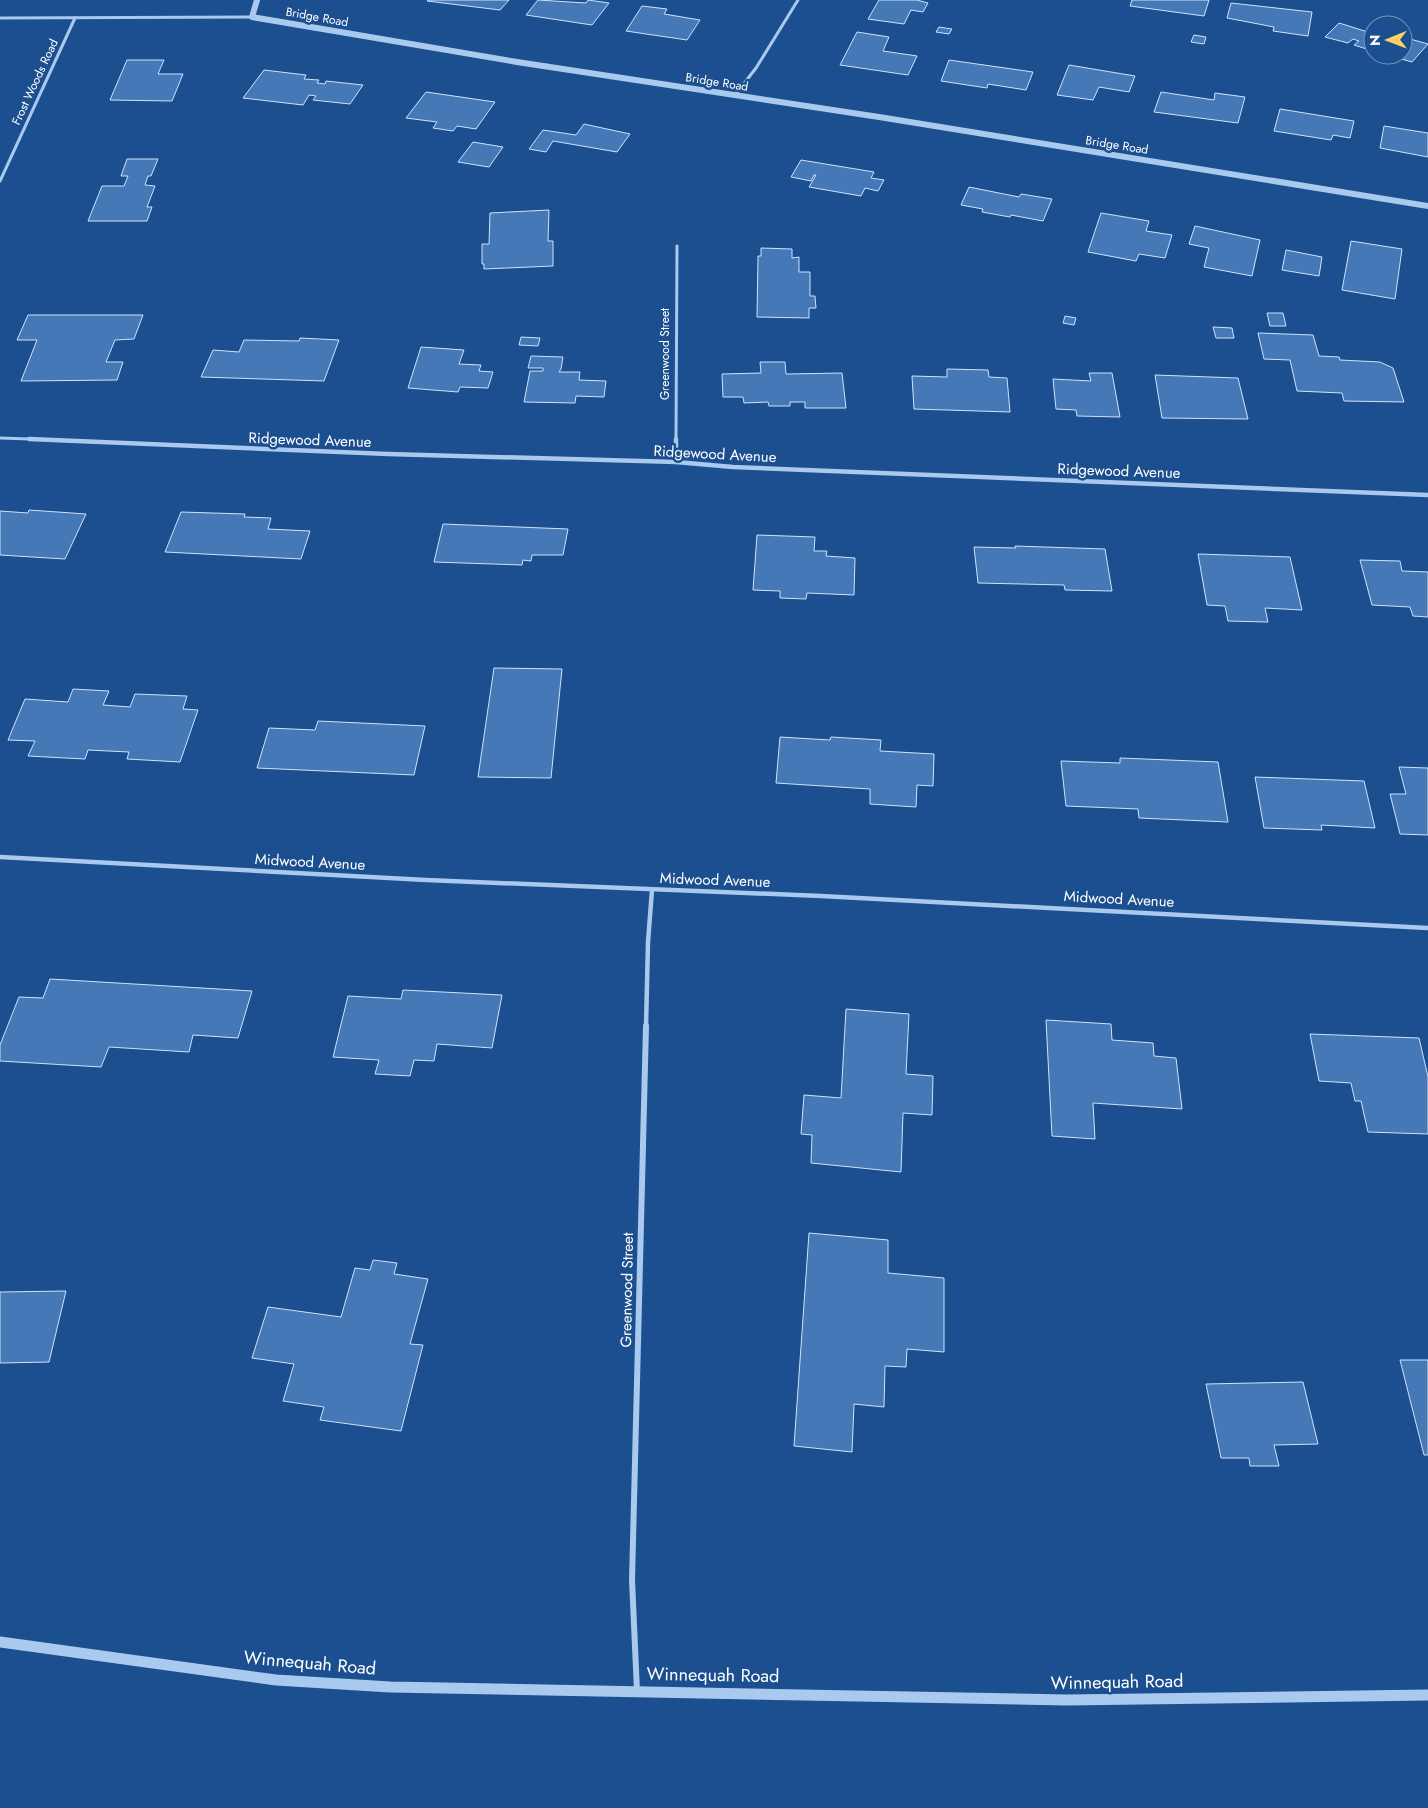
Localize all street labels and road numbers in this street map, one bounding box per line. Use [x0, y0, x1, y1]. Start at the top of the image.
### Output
street label: Bridge Road [284, 3, 350, 31]
street label: Frost Woods Road [7, 36, 63, 128]
street label: Bridge Road [684, 68, 750, 96]
street label: Bridge Road [1084, 131, 1150, 159]
street label: Greenwood Street [656, 308, 674, 400]
street label: Ridgewood Avenue [248, 427, 372, 453]
street label: Ridgewood Avenue [653, 440, 777, 468]
street label: Ridgewood Avenue [1057, 458, 1181, 484]
street label: Midwood Avenue [254, 848, 366, 876]
street label: Midwood Avenue [659, 867, 771, 893]
street label: Midwood Avenue [1063, 885, 1175, 913]
street label: Greenwood Street [615, 1232, 639, 1348]
street label: Winnequah Road [243, 1644, 377, 1682]
street label: Winnequah Road [646, 1661, 780, 1689]
street label: Winnequah Road [1050, 1668, 1184, 1696]

